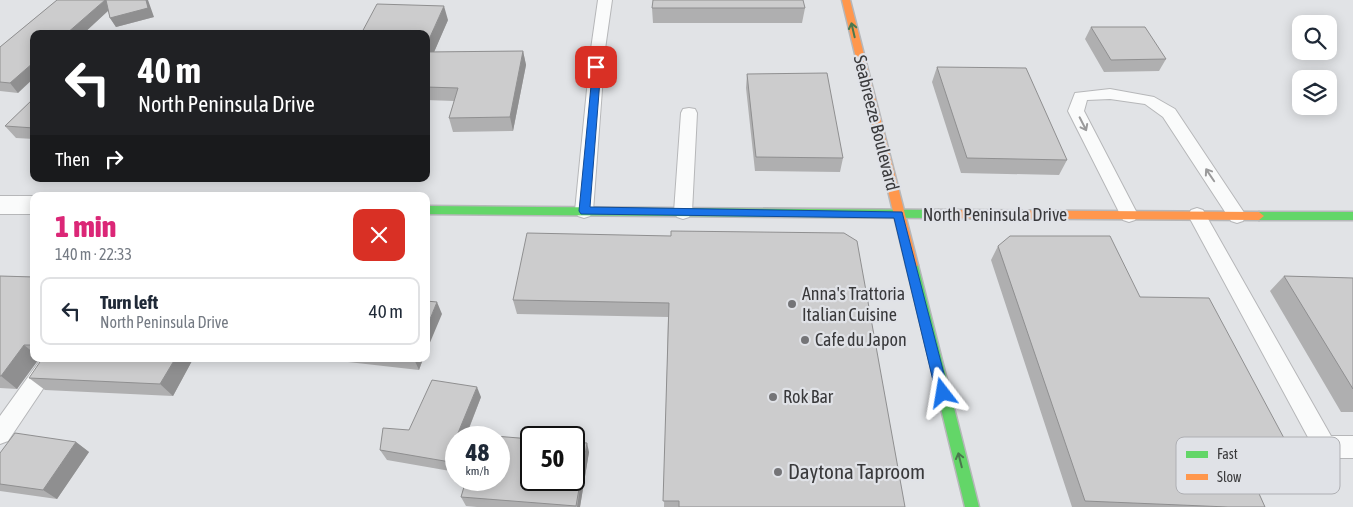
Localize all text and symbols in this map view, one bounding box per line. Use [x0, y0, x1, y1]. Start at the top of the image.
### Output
map controls [1292, 15, 1337, 115]
button: search [1292, 15, 1337, 60]
one-way arrow [848, 23, 857, 39]
pin [575, 46, 617, 88]
icon: left [55, 50, 120, 115]
text: 40 m [138, 50, 201, 90]
icon: arrive [582, 53, 610, 81]
street label: Seabreeze Boulevard [850, 53, 903, 193]
button: layers [1292, 70, 1337, 115]
text: North Peninsula Drive [138, 91, 315, 117]
one-way arrow [1079, 116, 1088, 131]
icon: right [100, 145, 128, 173]
text: Then [55, 148, 90, 170]
one-way arrow [1205, 168, 1215, 182]
street label: North Peninsula Drive [923, 204, 1067, 225]
text: 1 min [55, 209, 116, 243]
button: close [353, 209, 405, 261]
text: 140 m · 22:33 [55, 245, 132, 263]
place label: Anna's Trattoria Italian Cuisine [802, 283, 905, 325]
text: Turn left [100, 291, 158, 313]
icon: left [57, 297, 85, 325]
marker: Anna's Trattoria Italian Cuisine [786, 298, 798, 310]
text: 40 m [369, 300, 403, 322]
text: North Peninsula Drive [100, 313, 229, 331]
place label: Cafe du Japon [815, 329, 907, 350]
marker: Cafe du Japon [799, 334, 811, 346]
position arrow [916, 366, 968, 418]
place label: Rok Bar [783, 386, 834, 407]
marker: Rok Bar [767, 391, 779, 403]
speed limit sign: 50 [520, 426, 585, 491]
legend [1176, 437, 1340, 494]
text: 48 [466, 438, 489, 466]
text: Fast [1217, 446, 1238, 462]
one-way arrow [955, 452, 964, 468]
place label: Daytona Taproom [788, 459, 925, 483]
text: km/h [466, 464, 489, 478]
marker: Daytona Taproom [772, 466, 784, 478]
text: Slow [1217, 469, 1242, 485]

